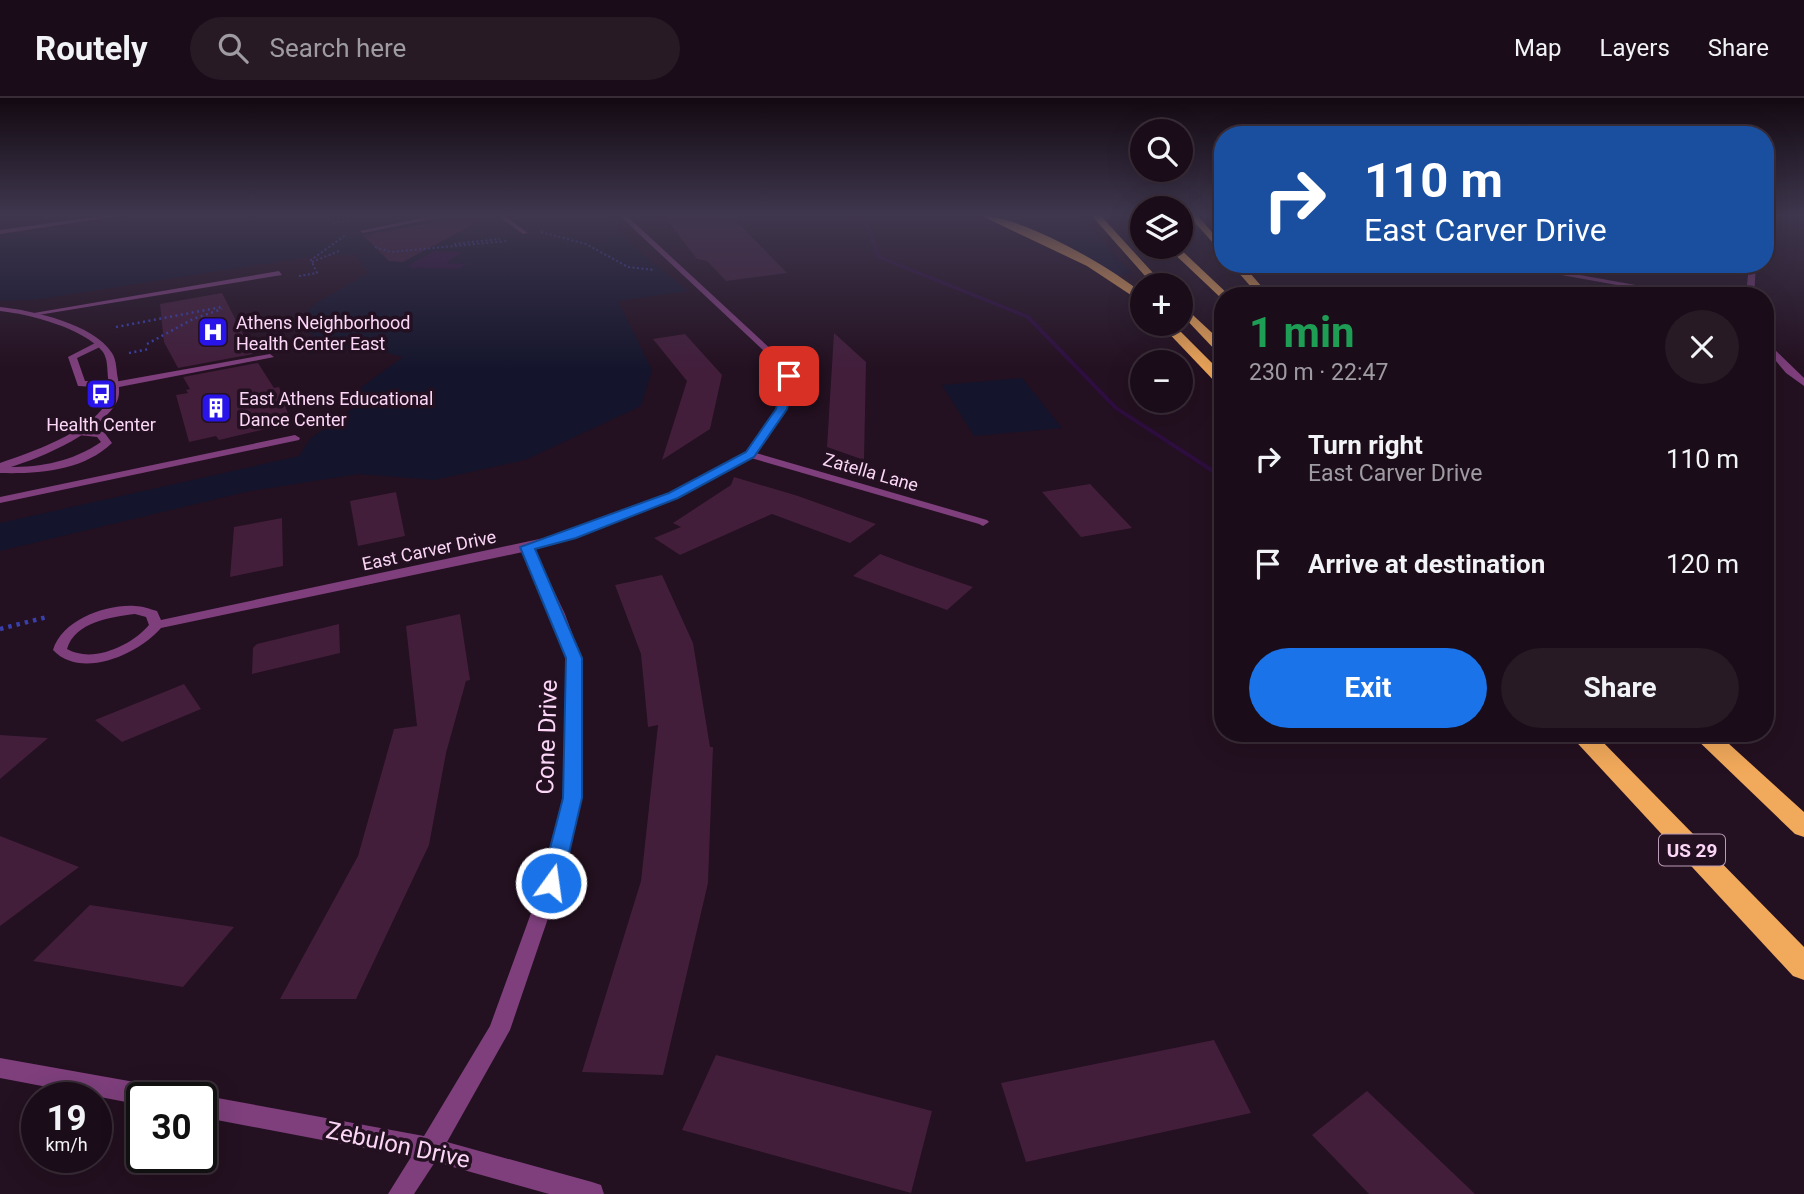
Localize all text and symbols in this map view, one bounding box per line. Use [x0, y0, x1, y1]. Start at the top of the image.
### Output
search box [190, 17, 680, 80]
text: Routely [35, 29, 148, 68]
icon: search [214, 29, 252, 67]
text: Search here [270, 33, 406, 63]
text: Map [1514, 34, 1562, 62]
text: Layers [1600, 34, 1670, 62]
text: Share [1708, 34, 1769, 62]
map controls [1130, 119, 1193, 413]
button: search [1130, 119, 1193, 182]
text: 110 m [1364, 152, 1503, 209]
icon: right [1249, 154, 1340, 245]
button: layers [1130, 196, 1193, 259]
text: East Carver Drive [1364, 211, 1607, 249]
button: + [1130, 273, 1193, 336]
text: 1 min [1249, 308, 1355, 357]
button: close [1665, 310, 1739, 384]
place label: Athens Neighborhood Health Center East [236, 312, 411, 354]
hospital icon: Athens Neighborhood Health Center East [196, 315, 230, 349]
pin [759, 346, 819, 406]
button: − [1130, 350, 1193, 413]
icon: arrive [770, 357, 808, 395]
text: 230 m · 22:47 [1249, 359, 1388, 386]
bus stop icon: Health Center [84, 377, 118, 411]
place label: East Athens Educational Dance Center [239, 388, 433, 430]
building icon: East Athens Educational Dance Center [199, 391, 233, 425]
place label: Health Center [46, 414, 156, 435]
text: Turn right [1308, 430, 1423, 460]
icon: right [1249, 440, 1287, 478]
text: 110 m [1666, 444, 1739, 474]
street label: Zatella Lane [821, 448, 921, 496]
text: East Carver Drive [1308, 460, 1483, 487]
street label: East Carver Drive [360, 526, 498, 574]
icon: arrive [1249, 545, 1287, 583]
text: Arrive at destination [1308, 549, 1545, 579]
text: 120 m [1666, 549, 1739, 579]
button: Exit [1249, 648, 1487, 728]
button: Share [1501, 648, 1739, 728]
street label: Cone Drive [531, 679, 563, 795]
road number: US 29 [1659, 834, 1725, 866]
position arrow [514, 846, 588, 920]
speed limit sign: 30 [126, 1082, 217, 1173]
text: 19 [46, 1098, 87, 1139]
street label: Zebulon Drive [324, 1116, 472, 1174]
text: km/h [45, 1134, 88, 1155]

